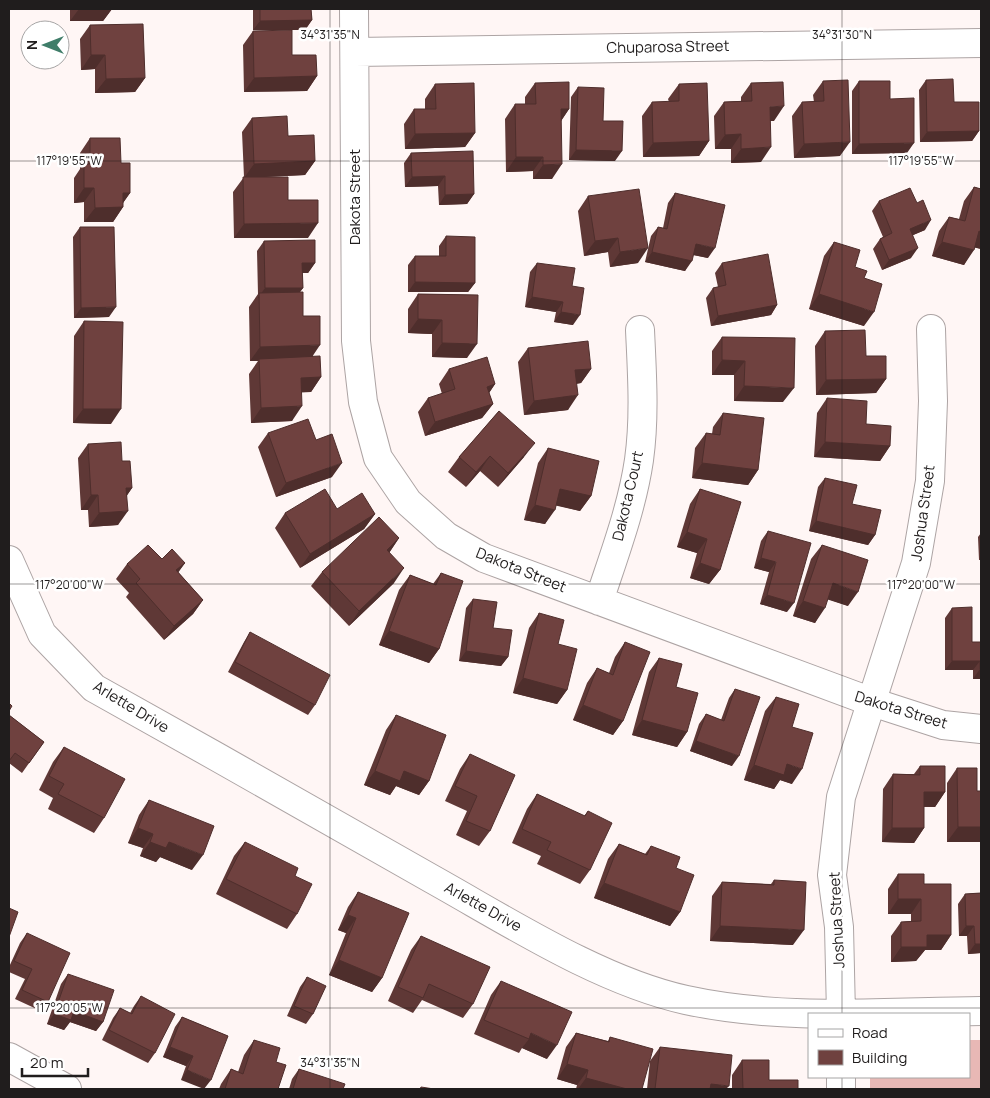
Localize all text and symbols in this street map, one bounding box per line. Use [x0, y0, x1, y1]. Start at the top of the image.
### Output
north arrow [20, 20, 70, 70]
text: 34°31'35"N [300, 26, 360, 43]
text: 34°31'30"N [812, 26, 872, 43]
street label: Chuparosa Street [606, 35, 730, 58]
text: N [22, 40, 41, 50]
street label: Dakota Street [344, 149, 365, 245]
text: 117°19'55"W [36, 152, 102, 169]
text: 117°19'55"W [888, 152, 954, 169]
street label: Dakota Court [607, 449, 648, 543]
street label: Joshua Street [905, 464, 940, 562]
street label: Dakota Street [473, 542, 570, 597]
text: 117°20'00"W [35, 576, 104, 593]
text: 117°20'00"W [887, 576, 956, 593]
street label: Arlette Drive [89, 676, 173, 738]
street label: Dakota Street [852, 685, 950, 734]
street label: Joshua Street [823, 871, 850, 969]
street label: Arlette Drive [441, 877, 526, 936]
text: 117°20'05"W [35, 999, 104, 1016]
legend [808, 1013, 970, 1078]
text: Road [852, 1022, 888, 1043]
scale bar [22, 1046, 89, 1078]
text: Building [852, 1047, 907, 1068]
text: 20 m [30, 1052, 63, 1073]
text: 34°31'35"N [300, 1054, 360, 1071]

